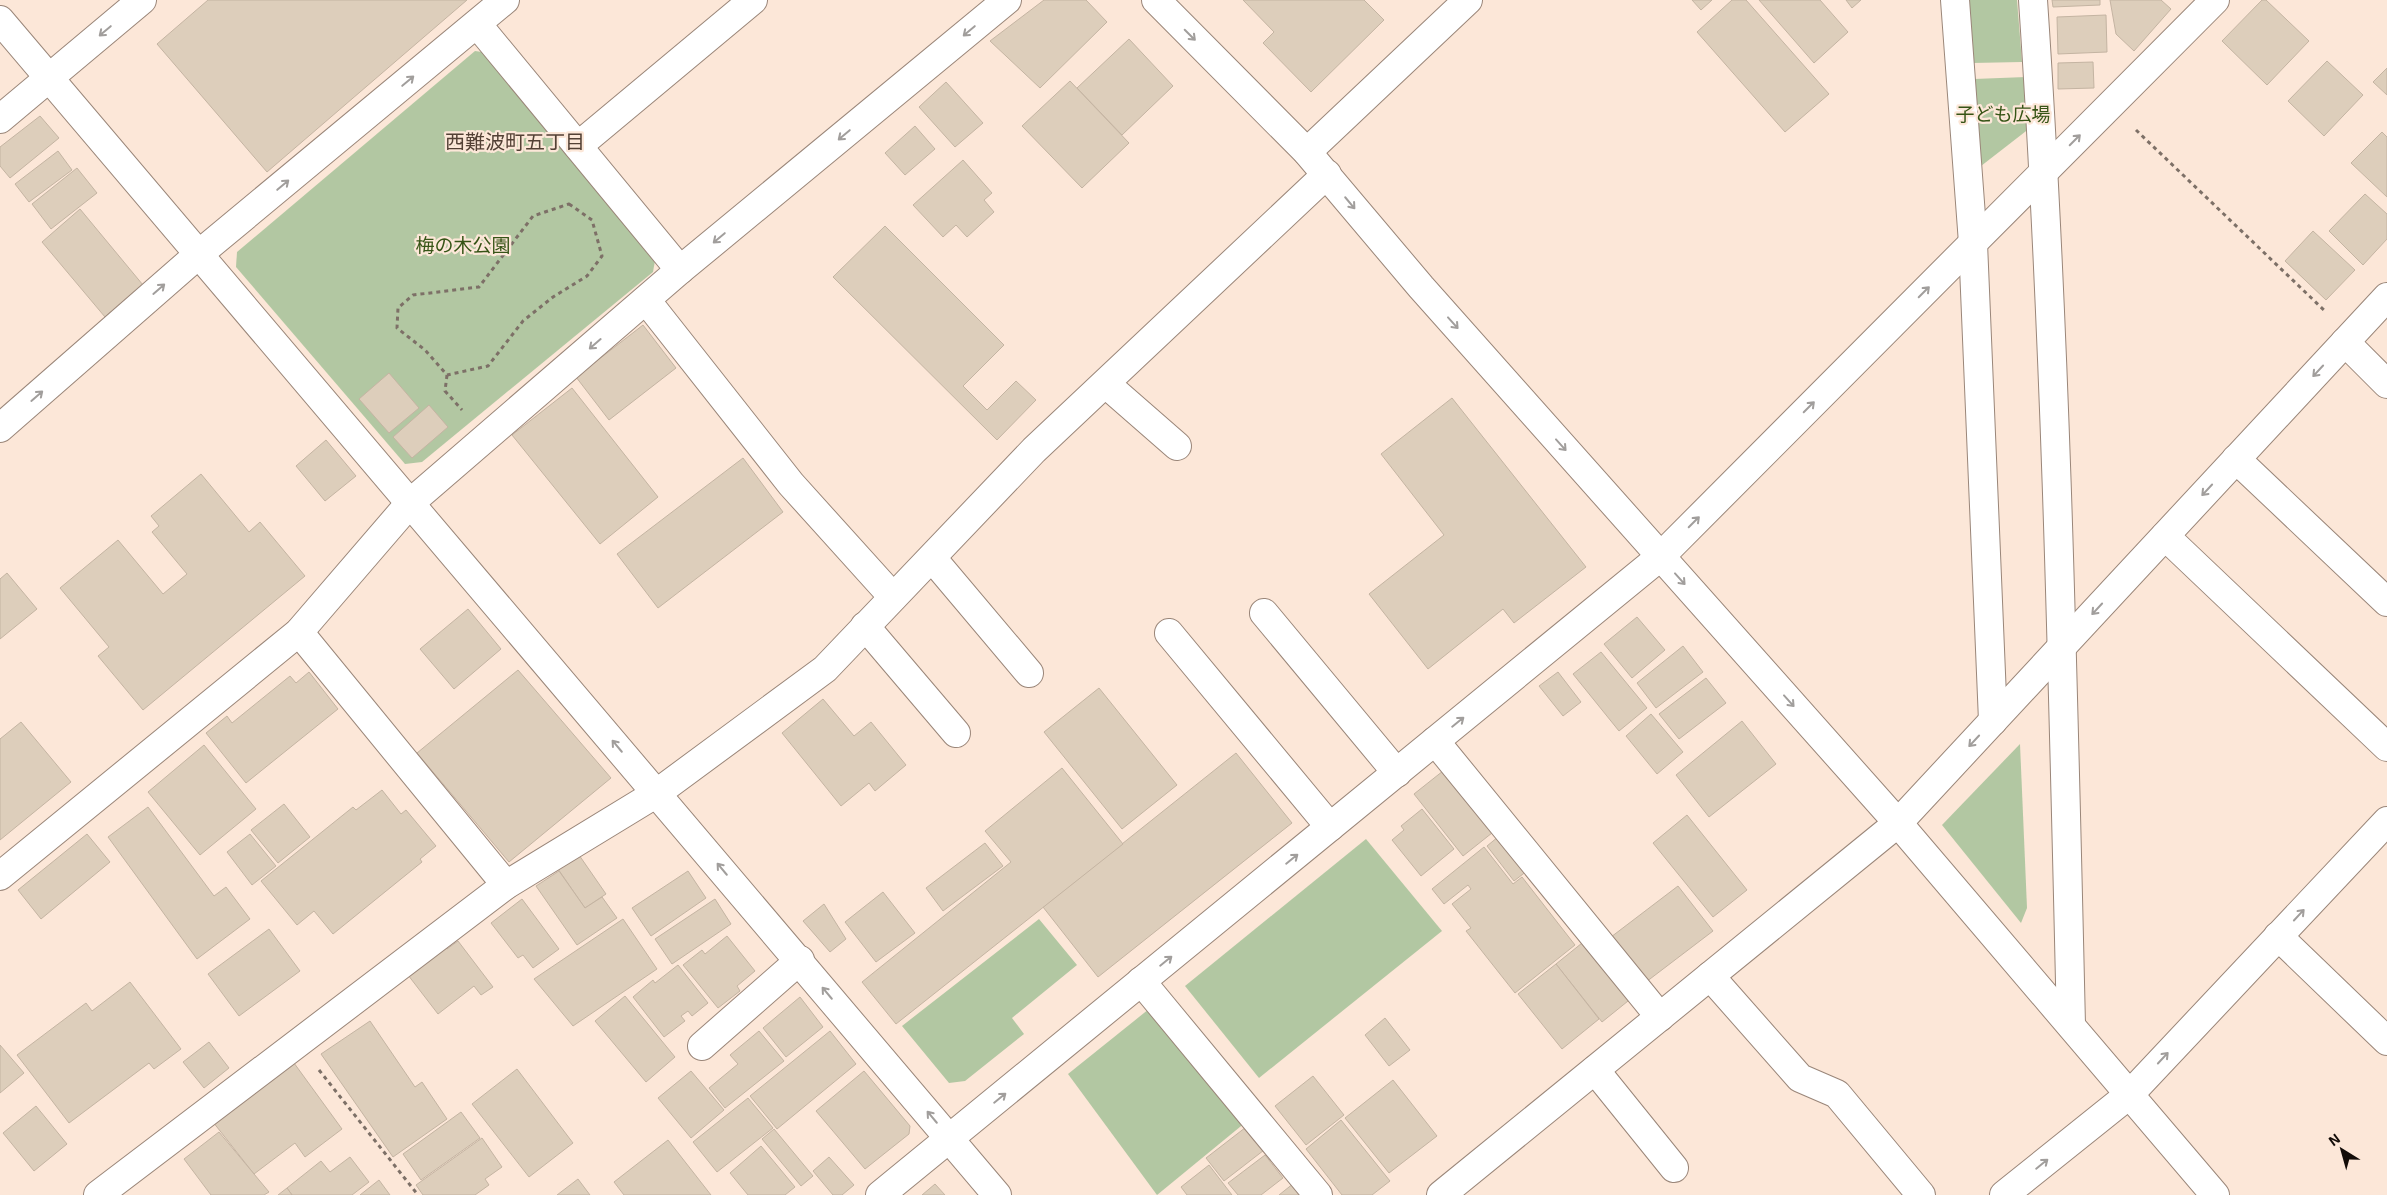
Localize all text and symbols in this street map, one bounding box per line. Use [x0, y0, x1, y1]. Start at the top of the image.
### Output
one-way arrow [963, 25, 976, 37]
one-way arrow [99, 26, 112, 37]
one-way arrow [1183, 29, 1196, 41]
one-way arrow [401, 75, 414, 86]
park label: 子ども広場 [1955, 102, 2051, 125]
district label: 西難波町五丁目 [445, 129, 585, 153]
one-way arrow [838, 129, 851, 140]
one-way arrow [2069, 134, 2081, 146]
one-way arrow [276, 179, 289, 190]
one-way arrow [1345, 196, 1356, 209]
one-way arrow [712, 232, 725, 244]
park label: 梅の木公園 [415, 233, 511, 256]
one-way arrow [152, 284, 165, 295]
one-way arrow [1917, 286, 1930, 298]
one-way arrow [1447, 317, 1459, 330]
one-way arrow [589, 338, 602, 349]
one-way arrow [2312, 364, 2324, 377]
one-way arrow [30, 391, 43, 402]
one-way arrow [1803, 401, 1815, 413]
one-way arrow [1555, 438, 1567, 451]
one-way arrow [2201, 484, 2213, 496]
one-way arrow [1688, 516, 1700, 528]
one-way arrow [1674, 573, 1686, 586]
one-way arrow [2091, 603, 2103, 615]
one-way arrow [1783, 694, 1794, 707]
one-way arrow [1451, 717, 1464, 728]
one-way arrow [1969, 734, 1981, 747]
one-way arrow [611, 739, 623, 752]
one-way arrow [1285, 853, 1298, 864]
one-way arrow [717, 863, 728, 876]
one-way arrow [2293, 908, 2305, 921]
one-way arrow [1159, 956, 1172, 967]
one-way arrow [822, 987, 833, 1000]
one-way arrow [2157, 1052, 2169, 1065]
one-way arrow [993, 1092, 1006, 1103]
one-way arrow [927, 1111, 938, 1124]
north arrow [2317, 1125, 2367, 1175]
text: N [2325, 1129, 2343, 1149]
one-way arrow [2035, 1159, 2048, 1170]

